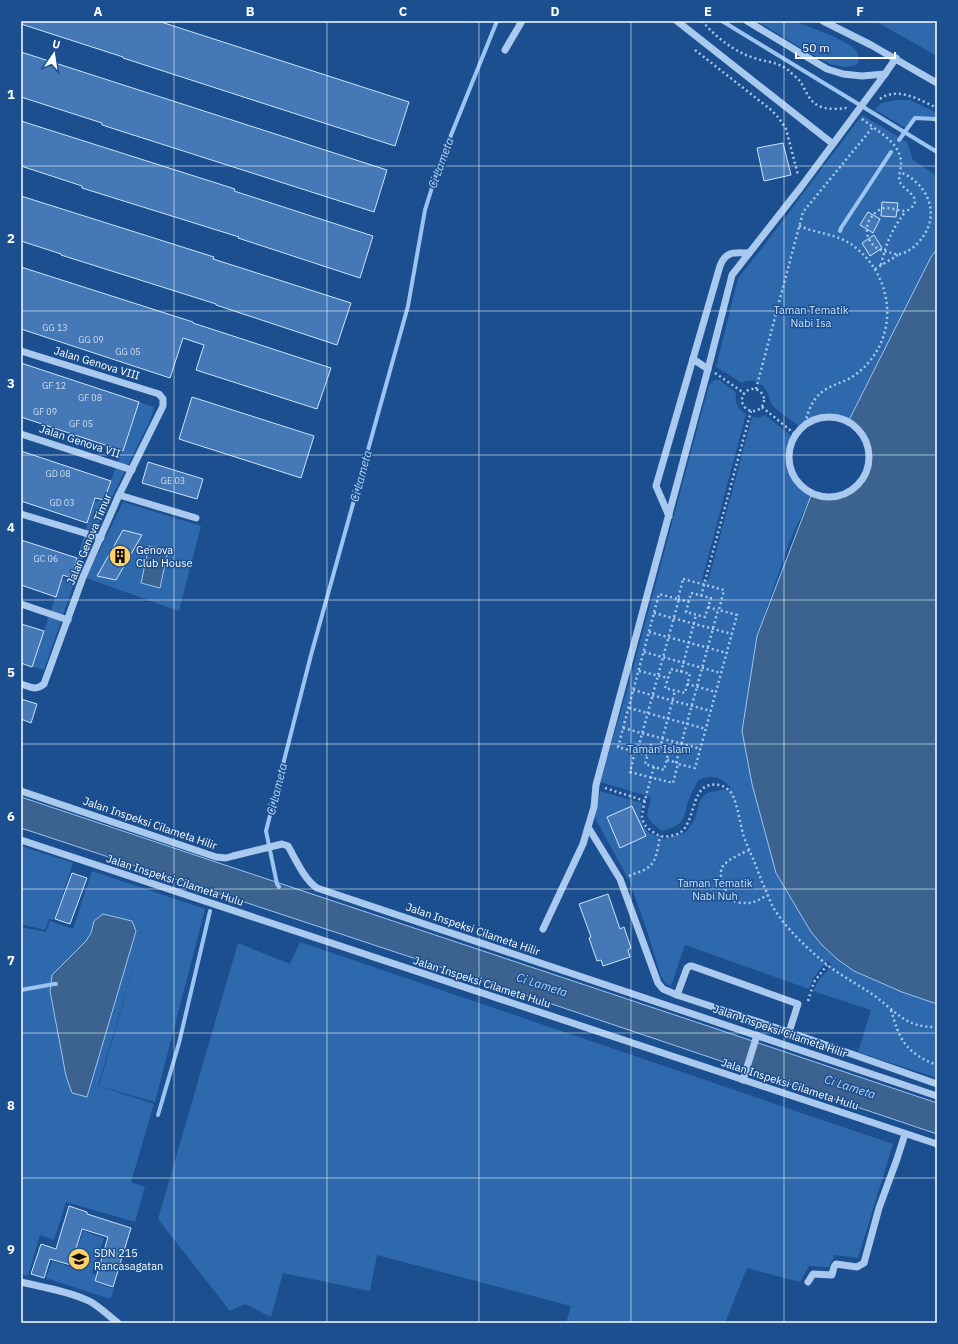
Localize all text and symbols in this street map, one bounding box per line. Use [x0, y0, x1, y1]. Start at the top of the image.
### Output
text: A [94, 3, 103, 20]
text: B [246, 3, 255, 20]
text: C [399, 3, 408, 20]
text: D [550, 3, 560, 20]
text: E [704, 3, 712, 20]
text: F [856, 3, 864, 20]
north arrow [34, 34, 74, 74]
scale bar [796, 34, 895, 60]
text: U [51, 37, 62, 52]
text: 50 m [802, 40, 830, 55]
text: 1 [7, 86, 15, 103]
water label: Ci Lameta [424, 135, 457, 190]
text: 2 [7, 230, 15, 247]
park label: Taman Tematik Nabi Isa [773, 303, 849, 330]
house number: GG 13 [42, 322, 68, 333]
house number: GG 09 [78, 334, 104, 345]
street label: Jalan Genova VIII [52, 343, 142, 383]
house number: GG 05 [115, 346, 141, 357]
text: 3 [7, 375, 15, 392]
house number: GF 12 [42, 380, 66, 391]
house number: GF 08 [78, 392, 102, 403]
house number: GF 09 [33, 406, 57, 417]
house number: GF 05 [69, 418, 93, 429]
street label: Jalan Genova VII [38, 421, 122, 461]
water label: Ci Lameta [346, 448, 375, 503]
house number: GD 08 [45, 468, 71, 479]
house number: GE 03 [161, 475, 185, 486]
street label: Jalan Genova Timur [63, 491, 115, 587]
house number: GD 03 [49, 497, 75, 508]
text: 4 [7, 519, 15, 536]
building icon: Genova Club House [107, 543, 133, 569]
place label: Genova Club House [136, 543, 193, 570]
house number: GC 06 [34, 553, 58, 564]
text: 5 [7, 664, 15, 681]
park label: Taman Islam [627, 742, 691, 756]
water label: Ci Lameta [263, 761, 290, 816]
street label: Jalan Inspeksi Cilameta Hilir [81, 793, 219, 853]
text: 6 [7, 808, 15, 825]
street label: Jalan Inspeksi Cilameta Hulu [105, 851, 245, 909]
park label: Taman Tematik Nabi Nuh [677, 876, 753, 903]
street label: Jalan Inspeksi Cilameta Hilir [404, 899, 542, 959]
text: 7 [7, 952, 15, 969]
street label: Jalan Inspeksi Cilameta Hulu [412, 953, 552, 1011]
water label: Ci Lameta [515, 969, 570, 1000]
street label: Jalan Inspeksi Cilameta Hilir [711, 1001, 849, 1061]
street label: Jalan Inspeksi Cilameta Hulu [720, 1055, 860, 1113]
water label: Ci Lameta [823, 1071, 878, 1102]
text: 8 [7, 1097, 15, 1114]
text: 9 [7, 1241, 15, 1258]
school or university icon: SDN 215 Rancasagatan [66, 1246, 92, 1272]
place label: SDN 215 Rancasagatan [94, 1246, 163, 1273]

